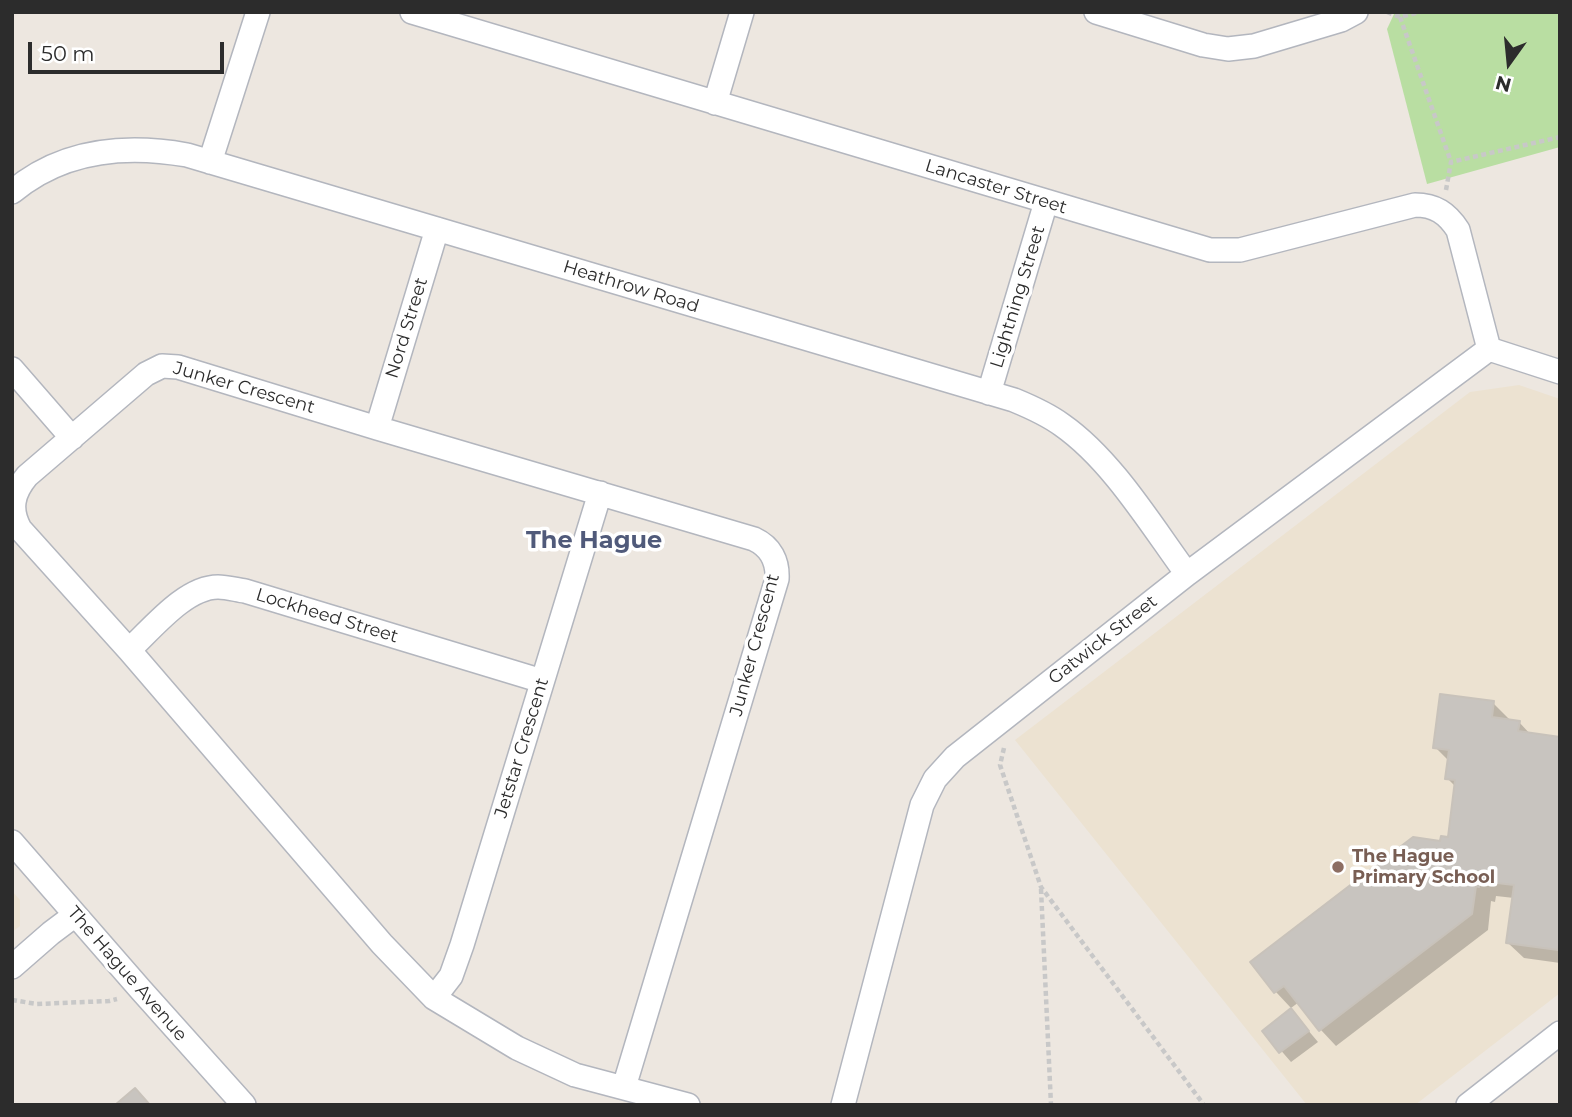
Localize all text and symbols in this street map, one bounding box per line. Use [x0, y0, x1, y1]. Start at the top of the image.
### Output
scale bar [32, 28, 228, 72]
north arrow [1474, 28, 1544, 98]
text: 50 m [41, 41, 95, 66]
text: N [1493, 71, 1514, 97]
street label: Lancaster Street [922, 155, 1070, 219]
street label: Lightning Street [986, 223, 1050, 371]
street label: Heathrow Road [560, 256, 702, 318]
street label: Nord Street [381, 275, 433, 381]
street label: Junker Crescent [171, 357, 317, 419]
district label: The Hague [526, 527, 662, 555]
street label: Junker Crescent [726, 572, 784, 718]
street label: Lockheed Street [253, 584, 401, 648]
street label: Gatwick Street [1044, 591, 1162, 689]
street label: Jetstar Crescent [490, 675, 554, 821]
place label: The Hague Primary School [1352, 846, 1495, 888]
marker: The Hague Primary School [1330, 859, 1346, 875]
street label: The Hague Avenue [63, 902, 191, 1046]

